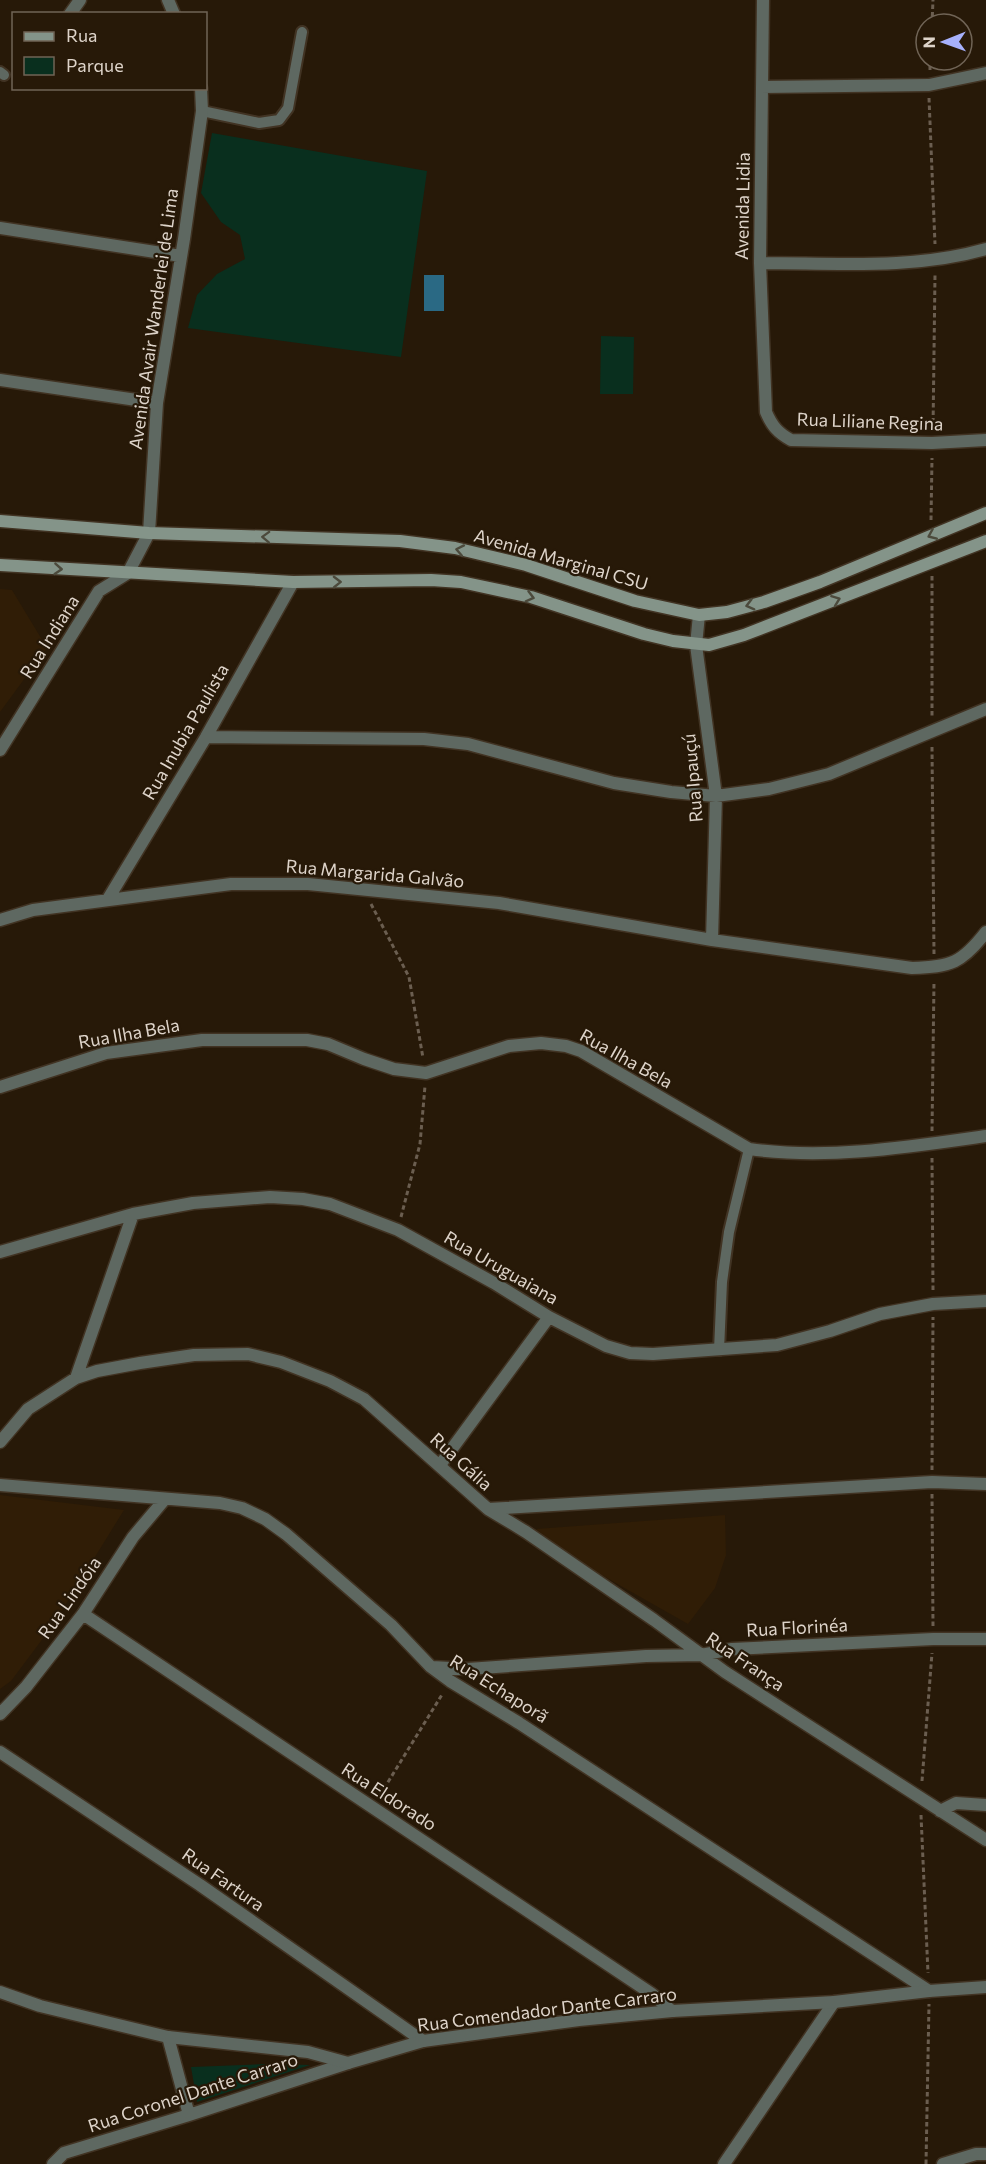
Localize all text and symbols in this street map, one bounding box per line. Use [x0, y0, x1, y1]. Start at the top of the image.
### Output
legend [12, 12, 207, 90]
north arrow [914, 12, 974, 72]
text: Rua [66, 24, 97, 46]
text: N [919, 36, 938, 48]
text: Parque [66, 54, 124, 76]
street label: Avenida Lidia [730, 152, 754, 260]
street label: Avenida Avair Wanderlei de Lima [124, 187, 182, 451]
street label: Rua Liliane Regina [796, 407, 944, 435]
street label: Avenida Marginal CSU [472, 524, 651, 594]
one-way arrow [927, 528, 938, 540]
one-way arrow [261, 530, 270, 543]
one-way arrow [456, 544, 466, 557]
one-way arrow [54, 562, 63, 575]
one-way arrow [332, 575, 341, 588]
one-way arrow [525, 589, 535, 602]
street label: Rua Indiana [15, 591, 83, 682]
one-way arrow [830, 595, 841, 607]
one-way arrow [745, 598, 755, 611]
street label: Rua Inubia Paulista [137, 660, 233, 803]
street label: Rua Ipauçú [677, 733, 707, 823]
street label: Rua Margarida Galvão [285, 854, 465, 892]
street label: Rua Ilha Bela [76, 1013, 181, 1053]
street label: Rua Ilha Bela [576, 1024, 677, 1093]
street label: Rua Uruguaiana [440, 1226, 563, 1309]
street label: Rua Gália [426, 1428, 497, 1495]
street label: Rua Lindóia [33, 1552, 106, 1643]
street label: Rua Florinéa [746, 1613, 848, 1641]
street label: Rua França [702, 1627, 789, 1695]
street label: Rua Echaporã [446, 1649, 553, 1727]
street label: Rua Eldorado [338, 1757, 441, 1835]
street label: Rua Fartura [178, 1843, 269, 1916]
street label: Rua Comendador Dante Carraro [416, 1982, 678, 2036]
street label: Rua Coronel Dante Carraro [85, 2048, 301, 2136]

